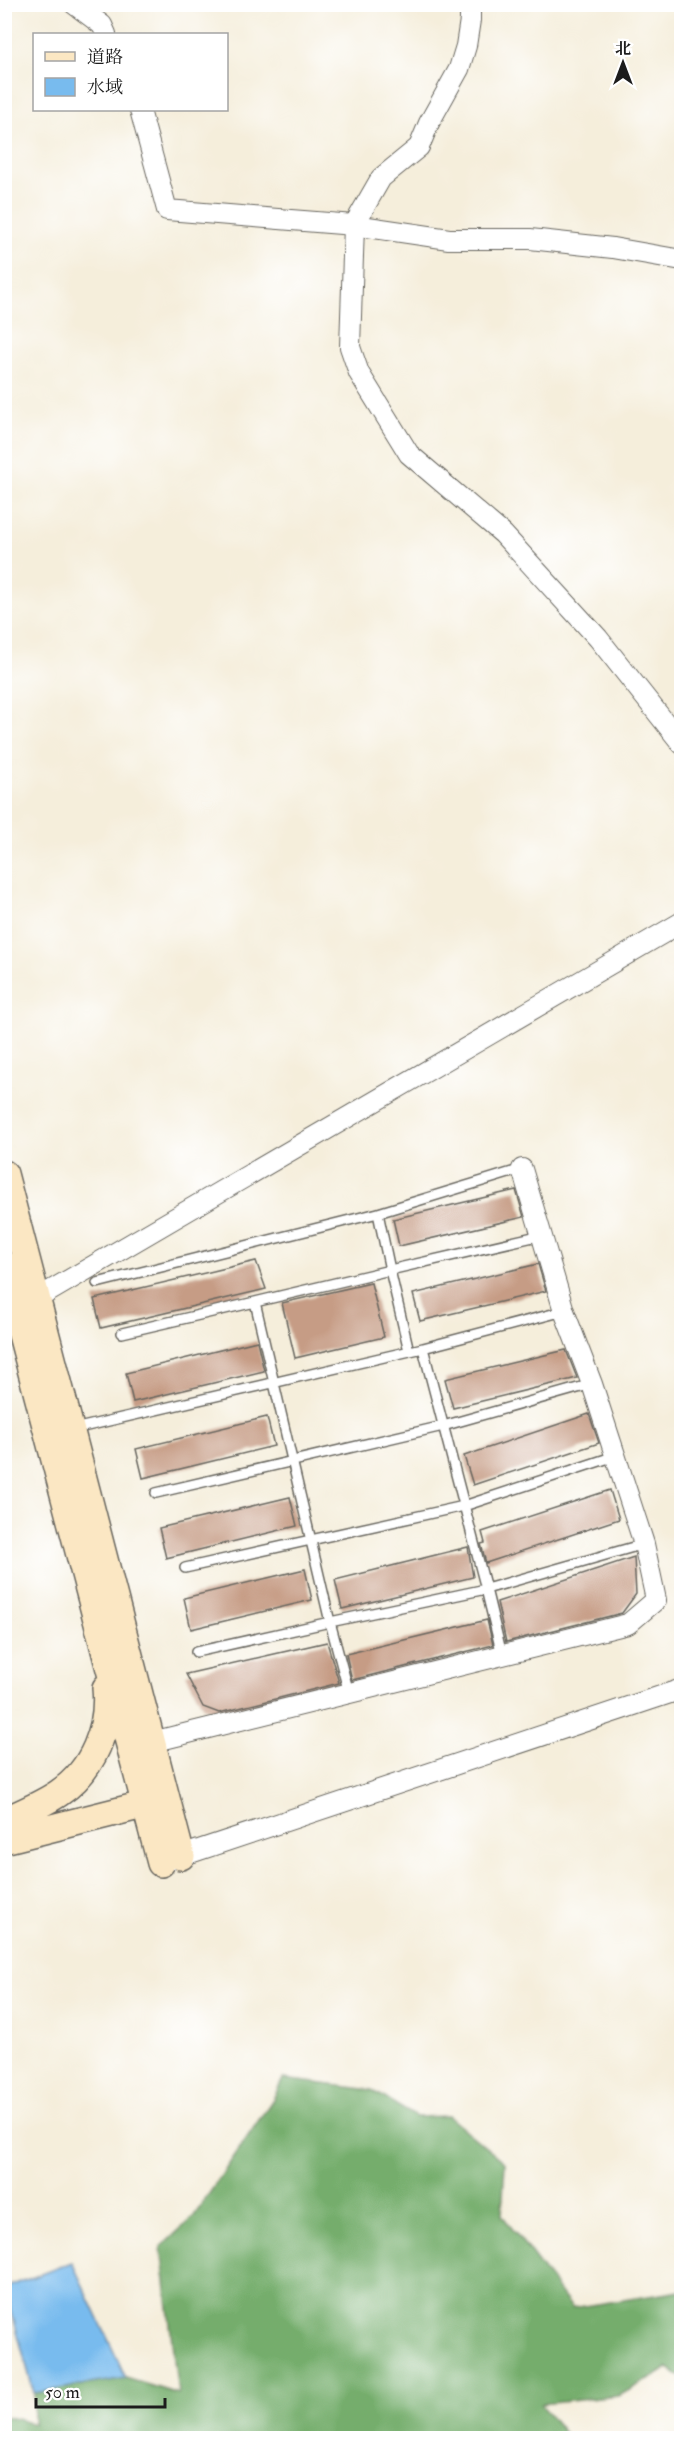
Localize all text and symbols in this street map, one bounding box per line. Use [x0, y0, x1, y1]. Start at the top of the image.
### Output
legend [33, 33, 228, 111]
north arrow [593, 33, 653, 93]
text: 北 [615, 39, 631, 59]
text: 道路 [87, 46, 123, 69]
text: 水域 [87, 76, 123, 99]
scale bar [36, 2371, 165, 2409]
text: 50 m [45, 2381, 80, 2404]

